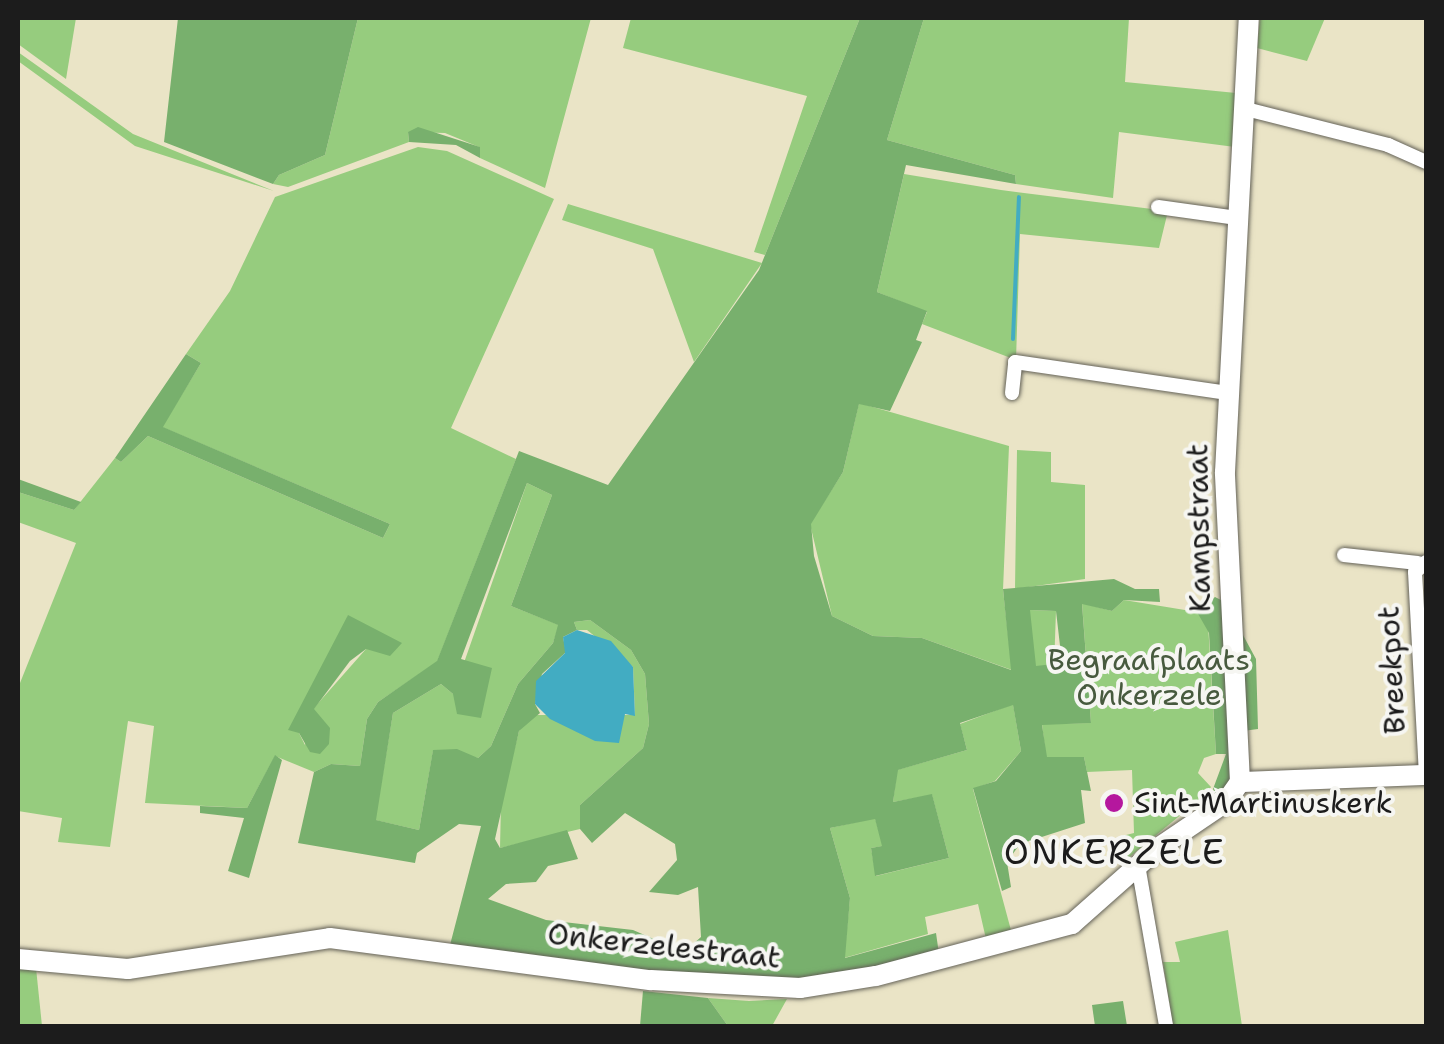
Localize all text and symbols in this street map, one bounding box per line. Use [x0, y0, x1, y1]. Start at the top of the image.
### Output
street label: Kampstraat [1180, 443, 1218, 613]
street label: Breekpot [1371, 605, 1413, 735]
park label: Begraafplaats Onkerzele [1048, 642, 1250, 712]
place label: Sint-Martinuskerk [1134, 785, 1393, 821]
marker: Sint-Martinuskerk [1103, 792, 1125, 814]
district label: ONKERZELE [1004, 831, 1226, 873]
street label: Onkerzelestraat [546, 916, 782, 976]

